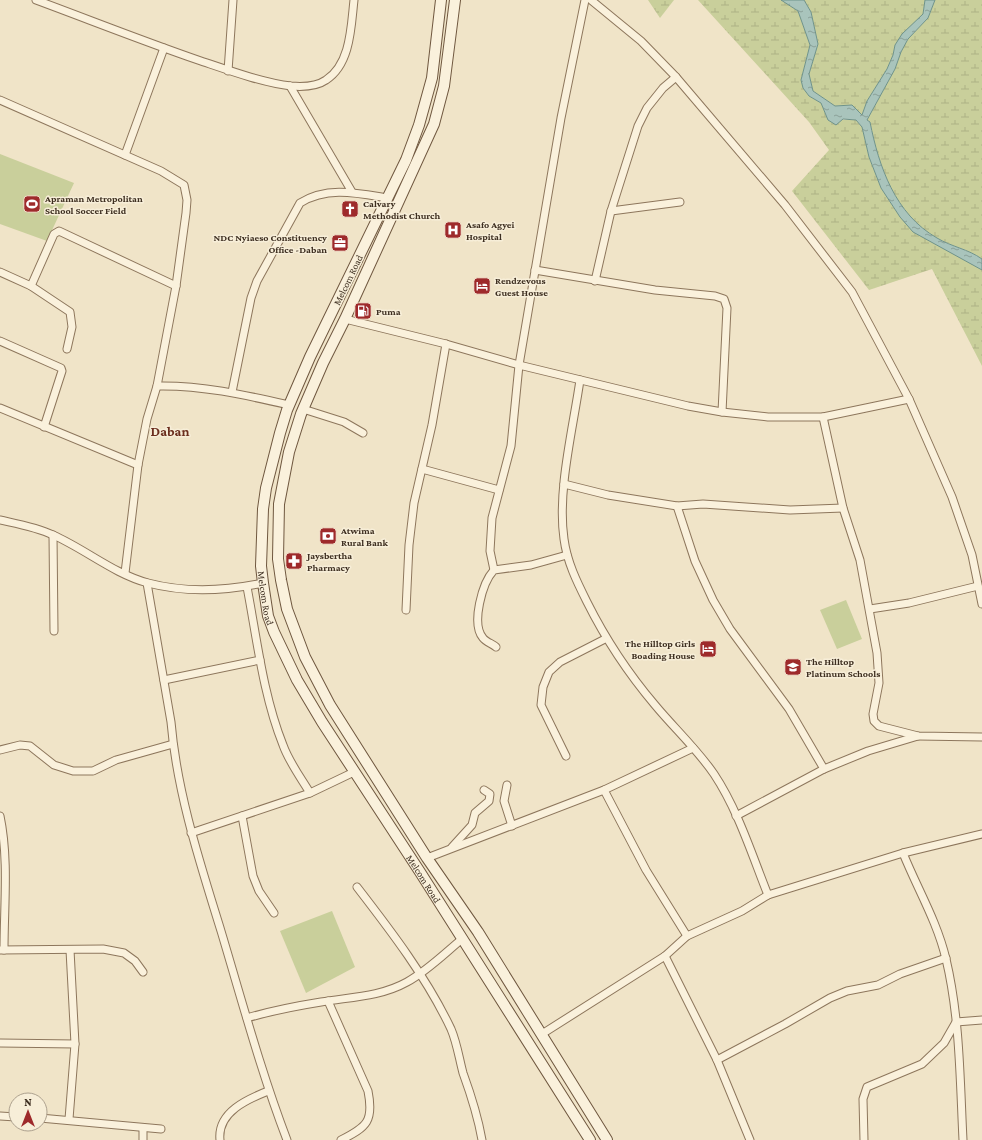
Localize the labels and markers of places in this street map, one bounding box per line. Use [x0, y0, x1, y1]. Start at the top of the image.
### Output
place label: Apraman Metropolitan School Soccer Field [44, 193, 143, 216]
sports icon: Apraman Metropolitan School Soccer Field [22, 194, 42, 214]
place label: Calvary Methodist Church [363, 198, 441, 221]
church icon: Calvary Methodist Church [340, 199, 360, 219]
place label: Asafo Agyei Hospital [465, 219, 514, 242]
hospital icon: Asafo Agyei Hospital [443, 220, 463, 240]
place label: NDC Nyiaeso Constituency Office -Daban [214, 232, 327, 255]
office icon: NDC Nyiaeso Constituency Office -Daban [330, 233, 350, 253]
place label: Rendzevous Guest House [495, 275, 548, 298]
hotel icon: Rendzevous Guest House [472, 276, 492, 296]
fuel station icon: Puma [353, 301, 373, 321]
place label: Puma [376, 306, 401, 317]
place label: Atwima Rural Bank [340, 525, 389, 548]
bank icon: Atwima Rural Bank [318, 526, 338, 546]
place label: Jaysbertha Pharmacy [306, 550, 352, 573]
pharmacy icon: Jaysbertha Pharmacy [284, 551, 304, 571]
place label: The Hilltop Girls Boading House [625, 638, 695, 661]
hotel icon: The Hilltop Girls Boading House [698, 639, 718, 659]
place label: The Hilltop Platinum Schools [806, 656, 880, 679]
school or university icon: The Hilltop Platinum Schools [783, 657, 803, 677]

